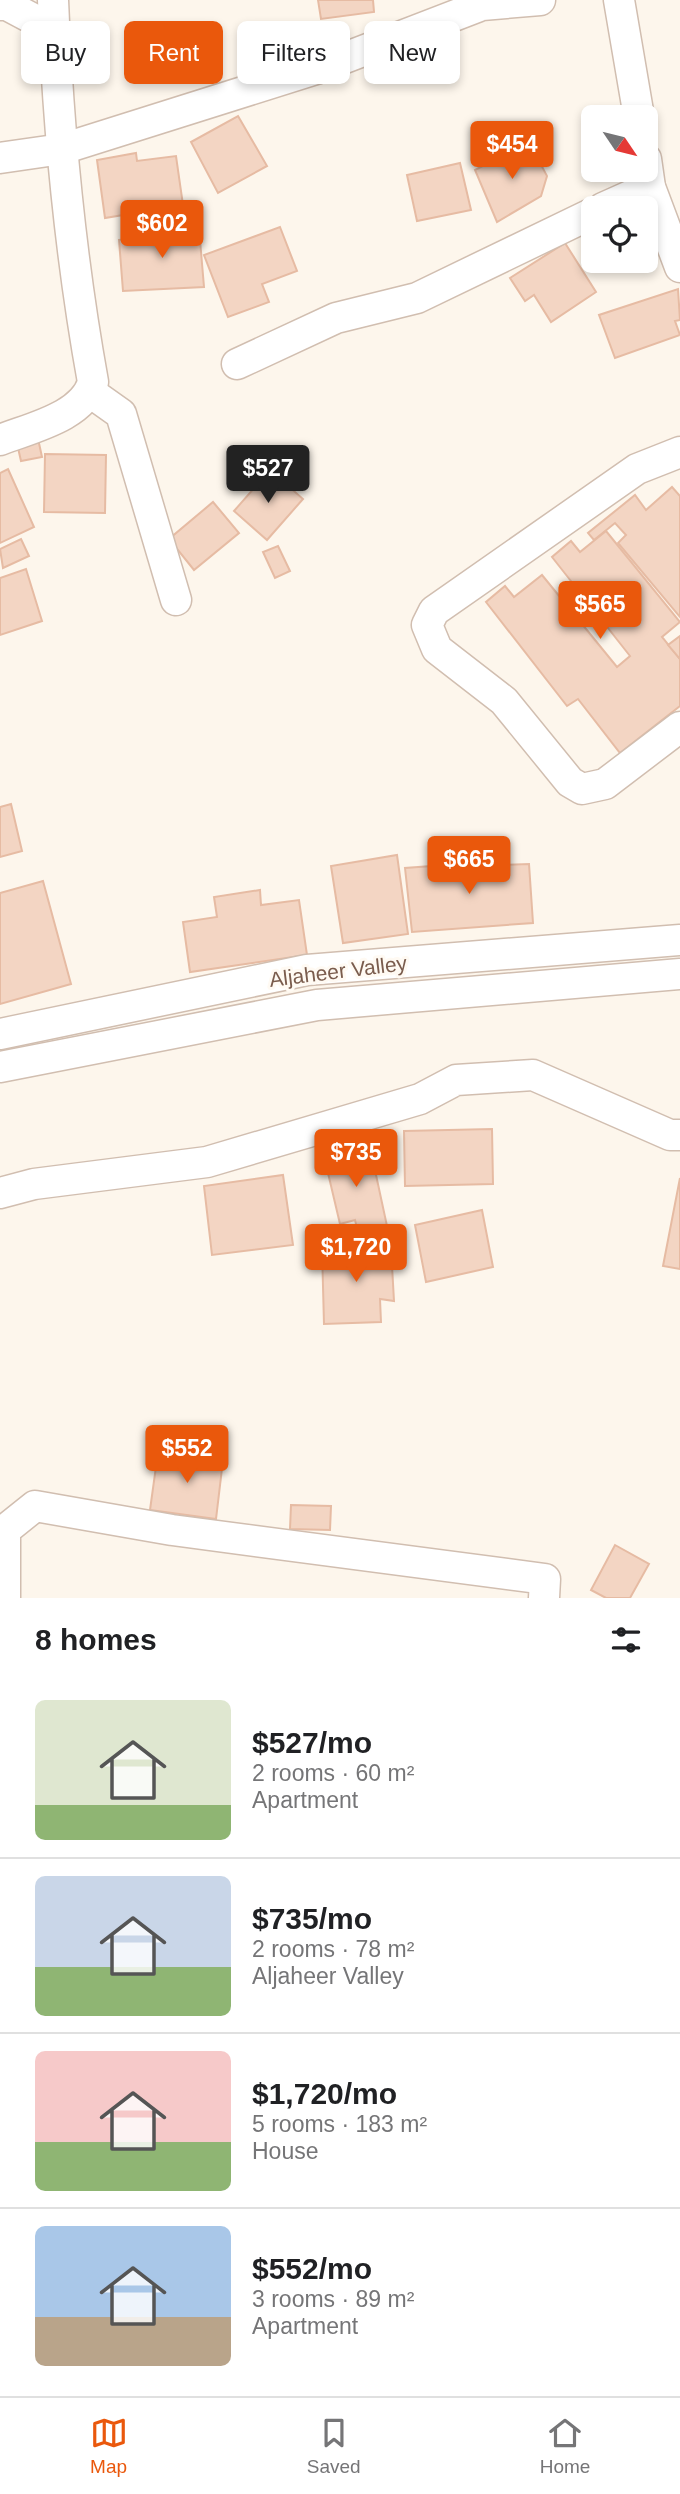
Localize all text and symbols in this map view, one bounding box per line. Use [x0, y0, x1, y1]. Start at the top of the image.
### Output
chip: Buy [21, 21, 110, 84]
chip: Rent [124, 21, 223, 84]
chip: Filters [237, 21, 350, 84]
chip: New [364, 21, 460, 84]
north arrow [581, 105, 658, 182]
map controls [581, 105, 658, 273]
pin: $454 [471, 122, 553, 181]
text: $454 [486, 131, 538, 157]
button: locate [581, 196, 658, 273]
pin: $602 [121, 201, 203, 260]
text: $602 [136, 210, 188, 236]
pin: $527 [227, 446, 309, 505]
text: $527 [242, 455, 294, 481]
pin: $565 [559, 582, 641, 641]
text: $565 [574, 591, 626, 617]
pin: $665 [428, 836, 510, 896]
text: $665 [443, 846, 495, 872]
street label: Aljaheer Valley [268, 951, 409, 991]
pin: $735 [315, 1130, 397, 1189]
text: $735 [330, 1139, 382, 1165]
pin: $1,720 [299, 1224, 413, 1284]
text: $1,720 [321, 1234, 391, 1260]
pin: $552 [146, 1426, 228, 1485]
text: $552 [161, 1435, 213, 1461]
icon: filters [607, 1621, 645, 1659]
text: 8 homes [35, 1623, 157, 1656]
text: $527/mo [252, 1726, 372, 1759]
icon: home [91, 1728, 175, 1812]
text: 2 rooms · 60 m² [252, 1760, 414, 1786]
text: Apartment [252, 1787, 358, 1813]
text: $735/mo [252, 1902, 372, 1935]
icon: home [91, 1904, 175, 1988]
text: 2 rooms · 78 m² [252, 1936, 414, 1962]
text: Aljaheer Valley [252, 1963, 404, 1989]
text: $1,720/mo [252, 2077, 397, 2110]
icon: home [91, 2079, 175, 2163]
text: 5 rooms · 183 m² [252, 2111, 427, 2137]
text: House [252, 2138, 318, 2164]
text: $552/mo [252, 2252, 372, 2285]
icon: home [91, 2254, 175, 2338]
text: 3 rooms · 89 m² [252, 2286, 414, 2312]
text: Apartment [252, 2313, 358, 2339]
tab: Map [90, 2414, 128, 2478]
tab: Saved [307, 2414, 361, 2478]
tab: Home [540, 2414, 590, 2478]

